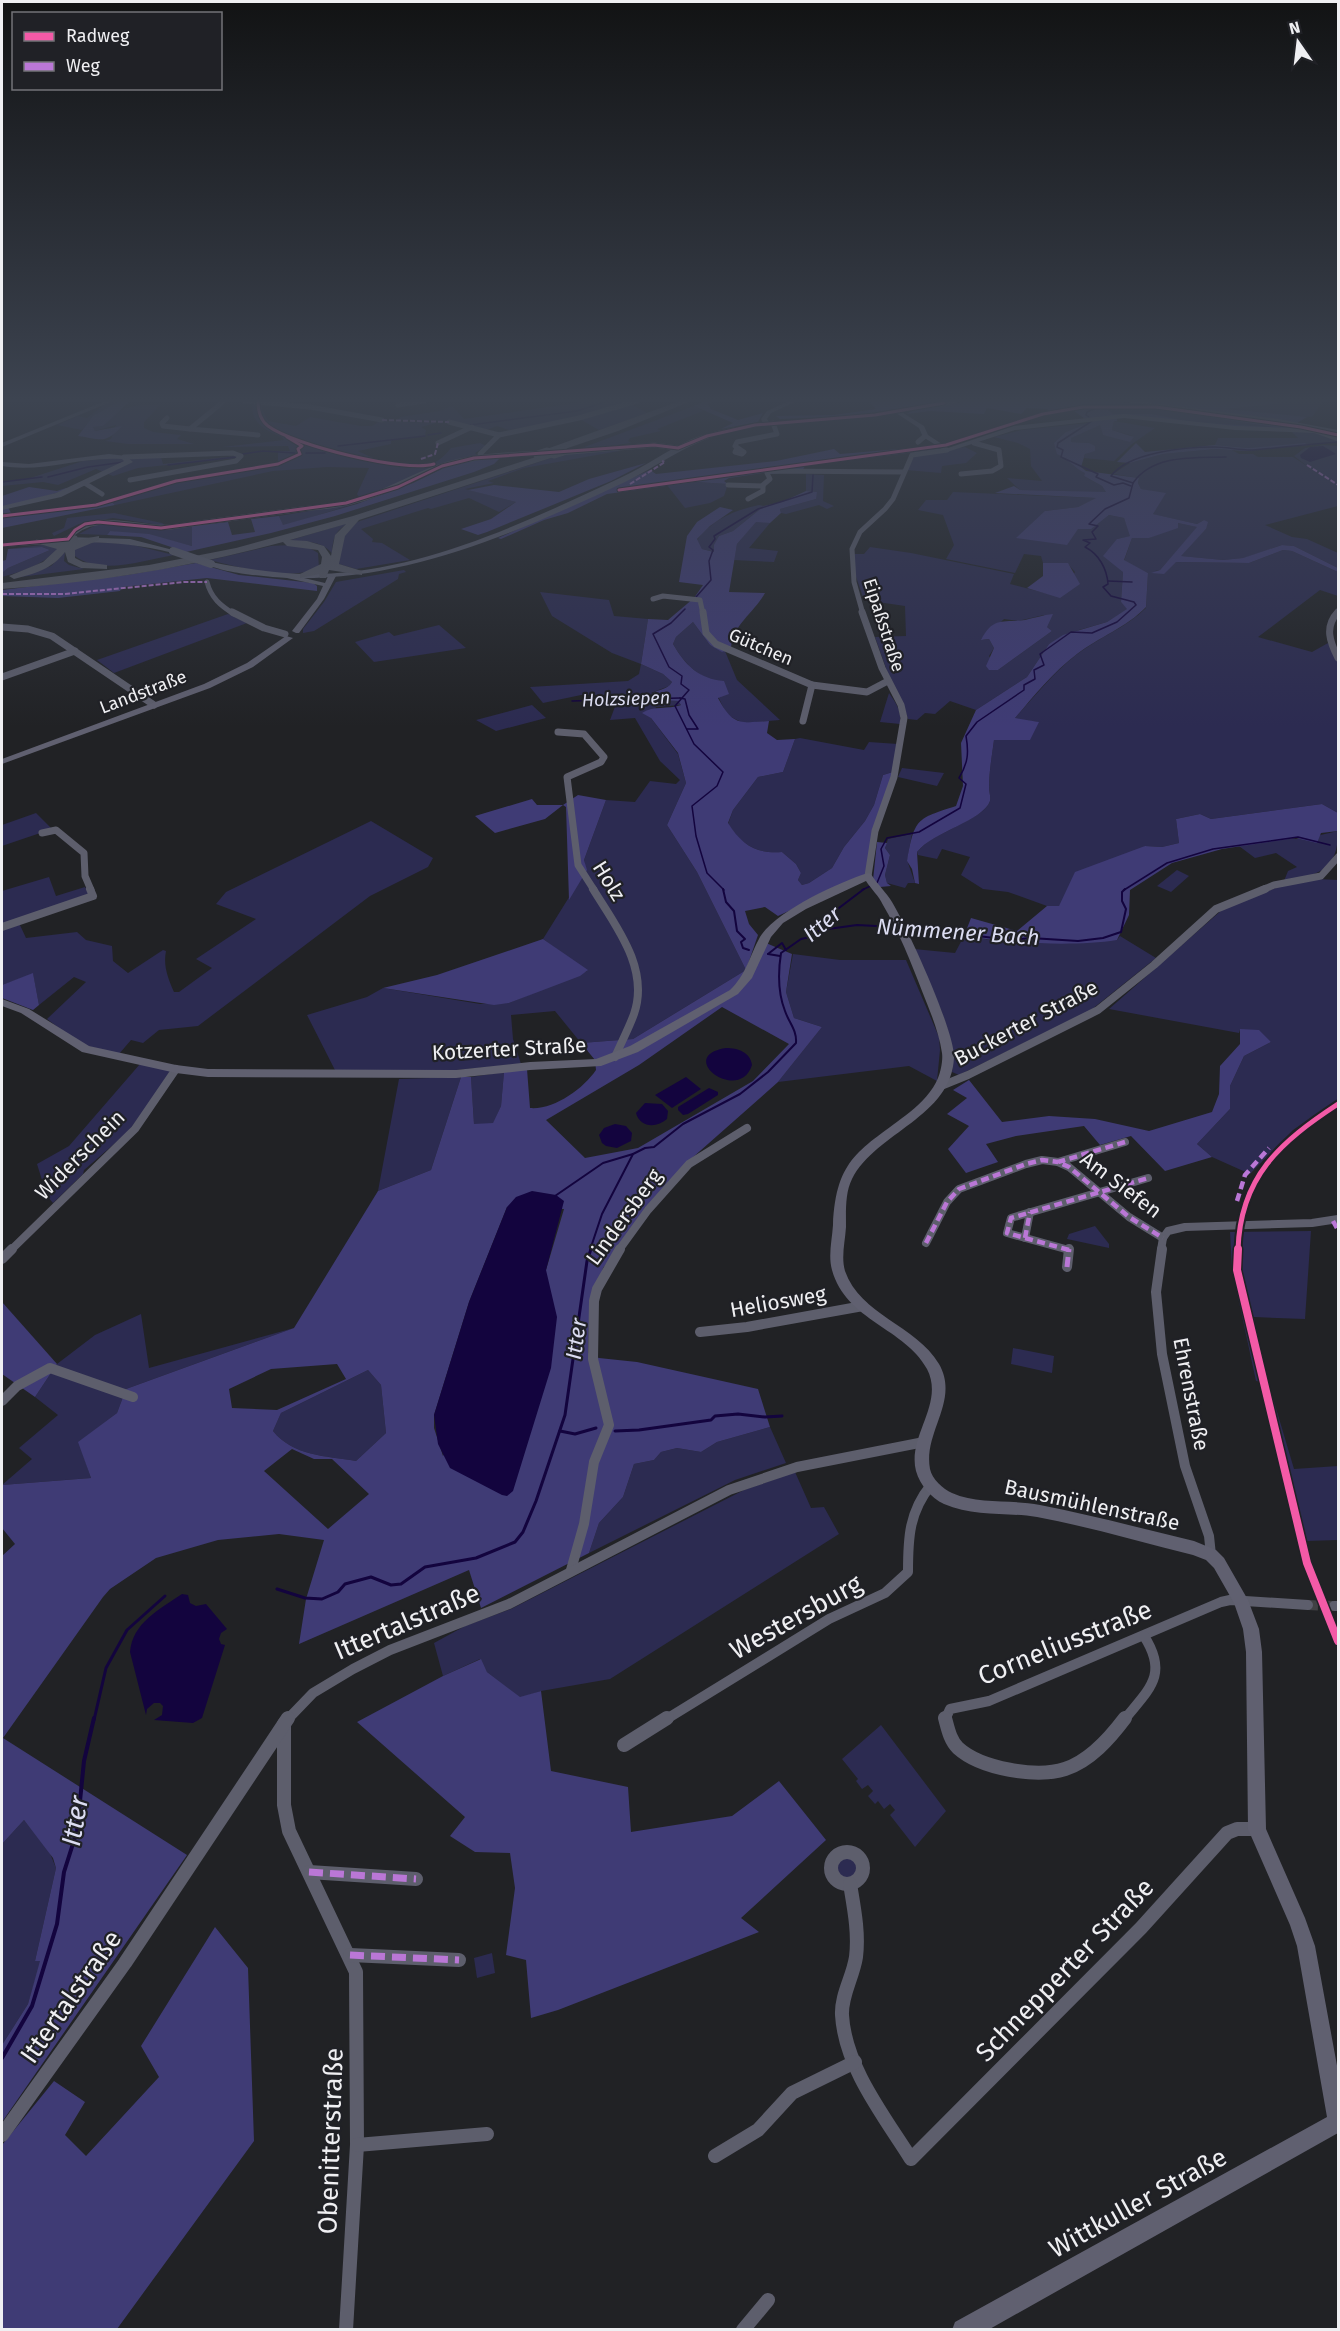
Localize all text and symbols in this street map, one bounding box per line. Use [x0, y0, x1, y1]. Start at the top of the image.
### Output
legend [12, 12, 222, 90]
north arrow [1268, 12, 1328, 72]
text: N [1287, 17, 1302, 38]
text: Radweg [66, 25, 130, 47]
text: Weg [66, 55, 100, 77]
street label: Eipaßstraße [859, 575, 909, 675]
street label: Gütchen [726, 624, 796, 670]
street label: Landstraße [96, 665, 190, 719]
water label: Holzsiepen [581, 686, 671, 712]
street label: Holz [587, 856, 631, 906]
water label: Itter [797, 900, 847, 948]
water label: Nümmener Bach [876, 913, 1040, 951]
street label: Buckerter Straße [950, 974, 1102, 1072]
street label: Kotzerter Straße [431, 1032, 587, 1066]
street label: Widerschein [29, 1104, 131, 1206]
street label: Am Siefen [1075, 1146, 1167, 1224]
street label: Lindersberg [580, 1164, 668, 1270]
street label: Heliosweg [728, 1281, 828, 1323]
water label: Itter [560, 1316, 592, 1361]
street label: Ehrenstraße [1167, 1335, 1215, 1453]
street label: Bausmühlenstraße [1002, 1474, 1182, 1536]
street label: Westersburg [725, 1568, 868, 1666]
street label: Ittertalstraße [329, 1577, 485, 1667]
street label: Corneliusstraße [973, 1594, 1157, 1692]
water label: Itter [55, 1792, 95, 1849]
street label: Schnepperter Straße [970, 1872, 1160, 2068]
street label: Ittertalstraße [14, 1924, 128, 2070]
street label: Obenitterstraße [312, 2047, 350, 2235]
street label: Wittkuller Straße [1044, 2141, 1232, 2265]

